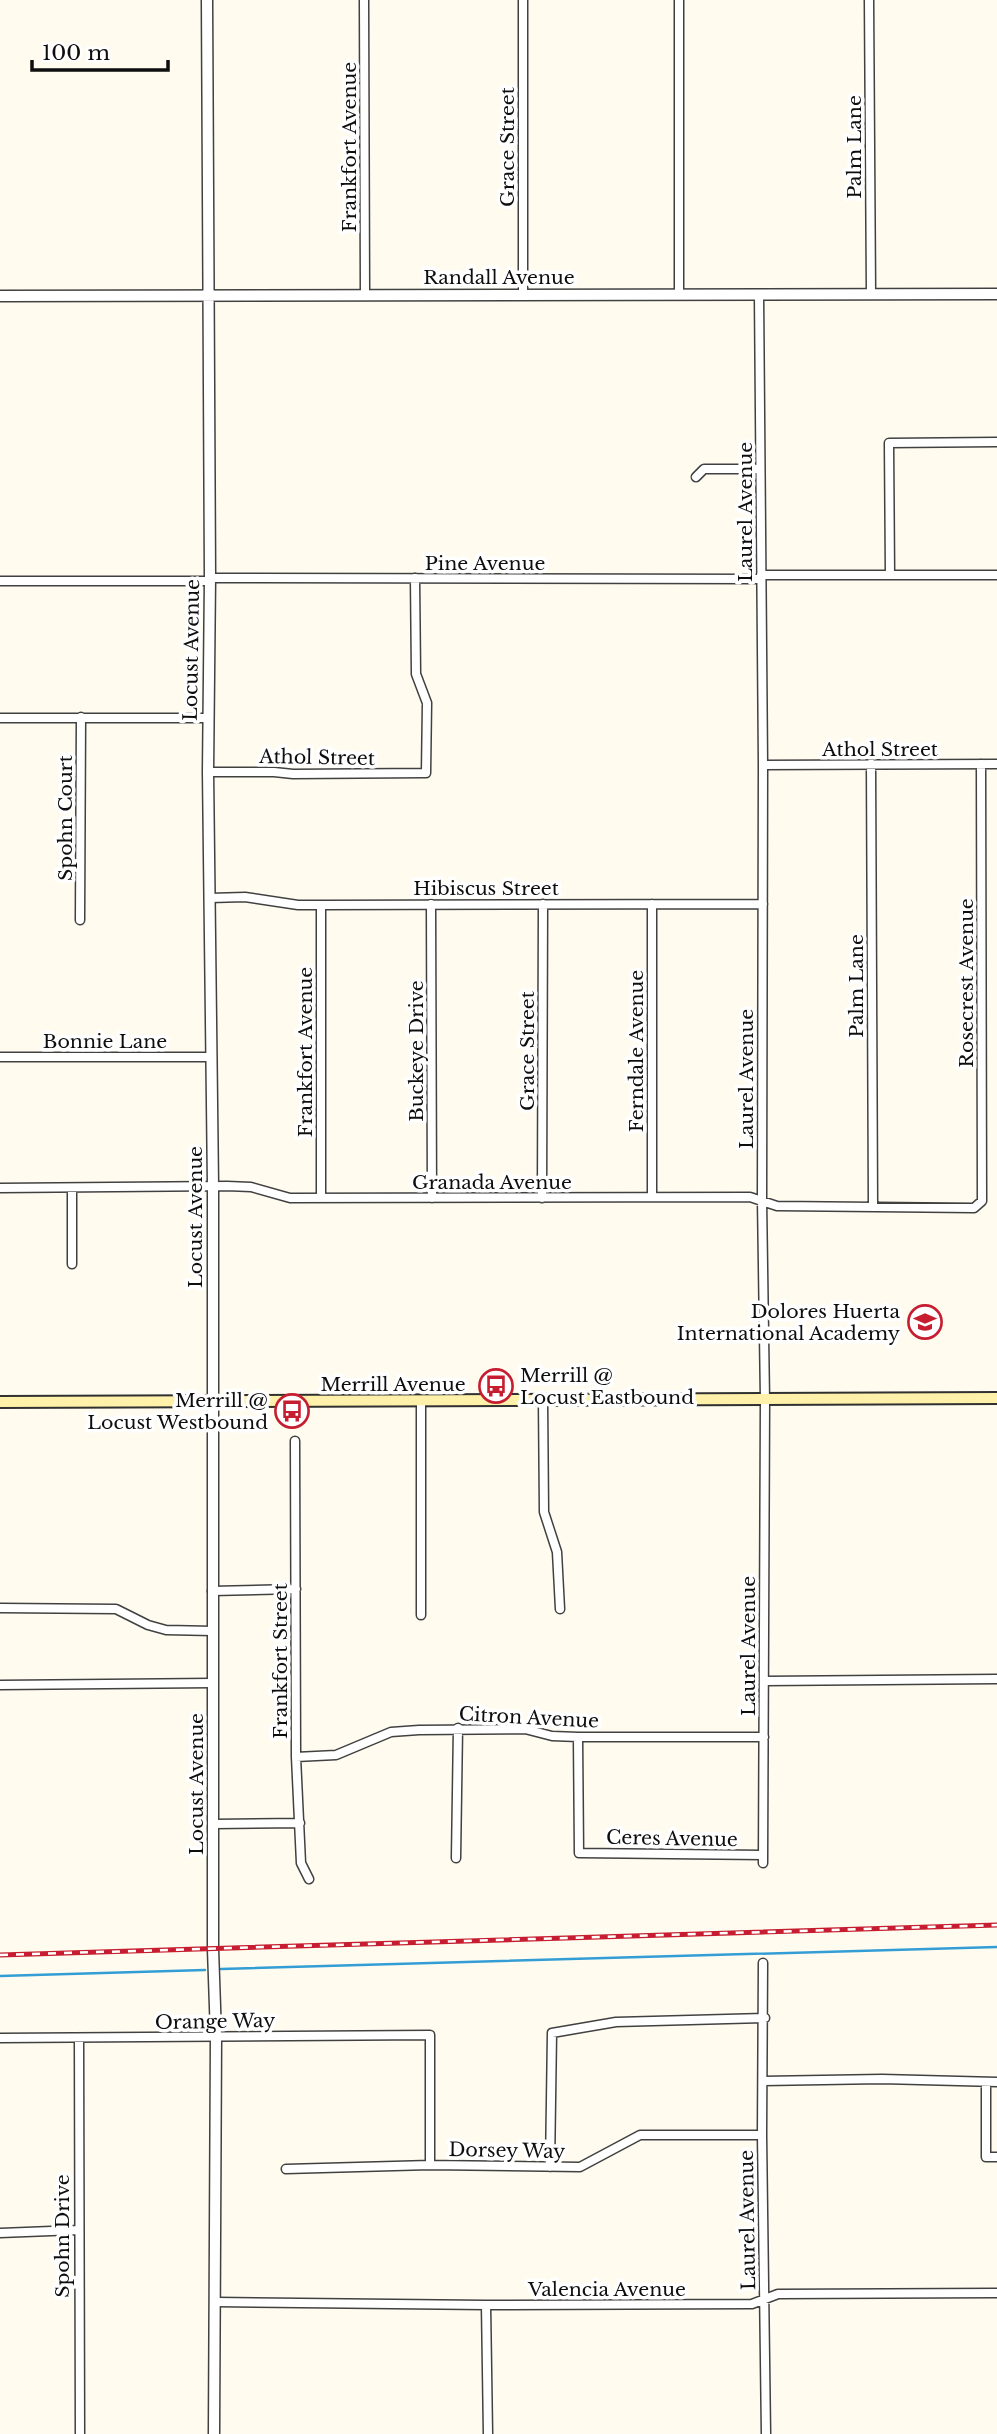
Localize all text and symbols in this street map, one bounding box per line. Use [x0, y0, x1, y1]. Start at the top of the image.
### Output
scale bar [32, 28, 168, 72]
text: 100 m [42, 40, 110, 66]
street label: Frankfort Avenue [338, 62, 361, 232]
street label: Grace Street [496, 86, 519, 207]
street label: Palm Lane [843, 95, 866, 199]
street label: Randall Avenue [423, 266, 575, 289]
street label: Laurel Avenue [734, 442, 757, 582]
street label: Pine Avenue [425, 552, 545, 575]
street label: Locust Avenue [179, 579, 204, 721]
street label: Athol Street [821, 738, 939, 761]
street label: Athol Street [258, 745, 376, 770]
street label: Spohn Court [54, 754, 77, 881]
street label: Hibiscus Street [413, 877, 560, 900]
street label: Rosecrest Avenue [955, 898, 978, 1068]
street label: Palm Lane [845, 934, 868, 1038]
street label: Frankfort Avenue [294, 967, 317, 1137]
street label: Ferndale Avenue [625, 970, 648, 1132]
street label: Buckeye Drive [405, 980, 428, 1122]
street label: Grace Street [516, 990, 539, 1111]
street label: Laurel Avenue [735, 1009, 758, 1149]
street label: Bonnie Lane [43, 1030, 167, 1053]
street label: Locust Avenue [184, 1146, 207, 1288]
street label: Granada Avenue [412, 1171, 572, 1194]
place label: Dolores Huerta International Academy [677, 1300, 900, 1345]
school or university icon: Dolores Huerta International Academy [906, 1303, 944, 1341]
place label: Merrill @ Locust Eastbound [520, 1364, 694, 1409]
bus stop icon: Merrill @ Locust Eastbound [477, 1367, 515, 1405]
street label: Merrill Avenue [320, 1373, 466, 1396]
place label: Merrill @ Locust Westbound [87, 1389, 268, 1434]
bus stop icon: Merrill @ Locust Westbound [273, 1392, 311, 1430]
street label: Laurel Avenue [737, 1576, 760, 1716]
street label: Frankfort Street [269, 1582, 292, 1739]
street label: Citron Avenue [458, 1702, 600, 1733]
street label: Locust Avenue [185, 1713, 208, 1855]
street label: Ceres Avenue [606, 1826, 738, 1851]
street label: Orange Way [155, 2009, 275, 2034]
street label: Dorsey Way [448, 2138, 566, 2163]
street label: Laurel Avenue [735, 2150, 760, 2290]
street label: Spohn Drive [51, 2174, 74, 2298]
street label: Valencia Avenue [527, 2278, 686, 2301]

